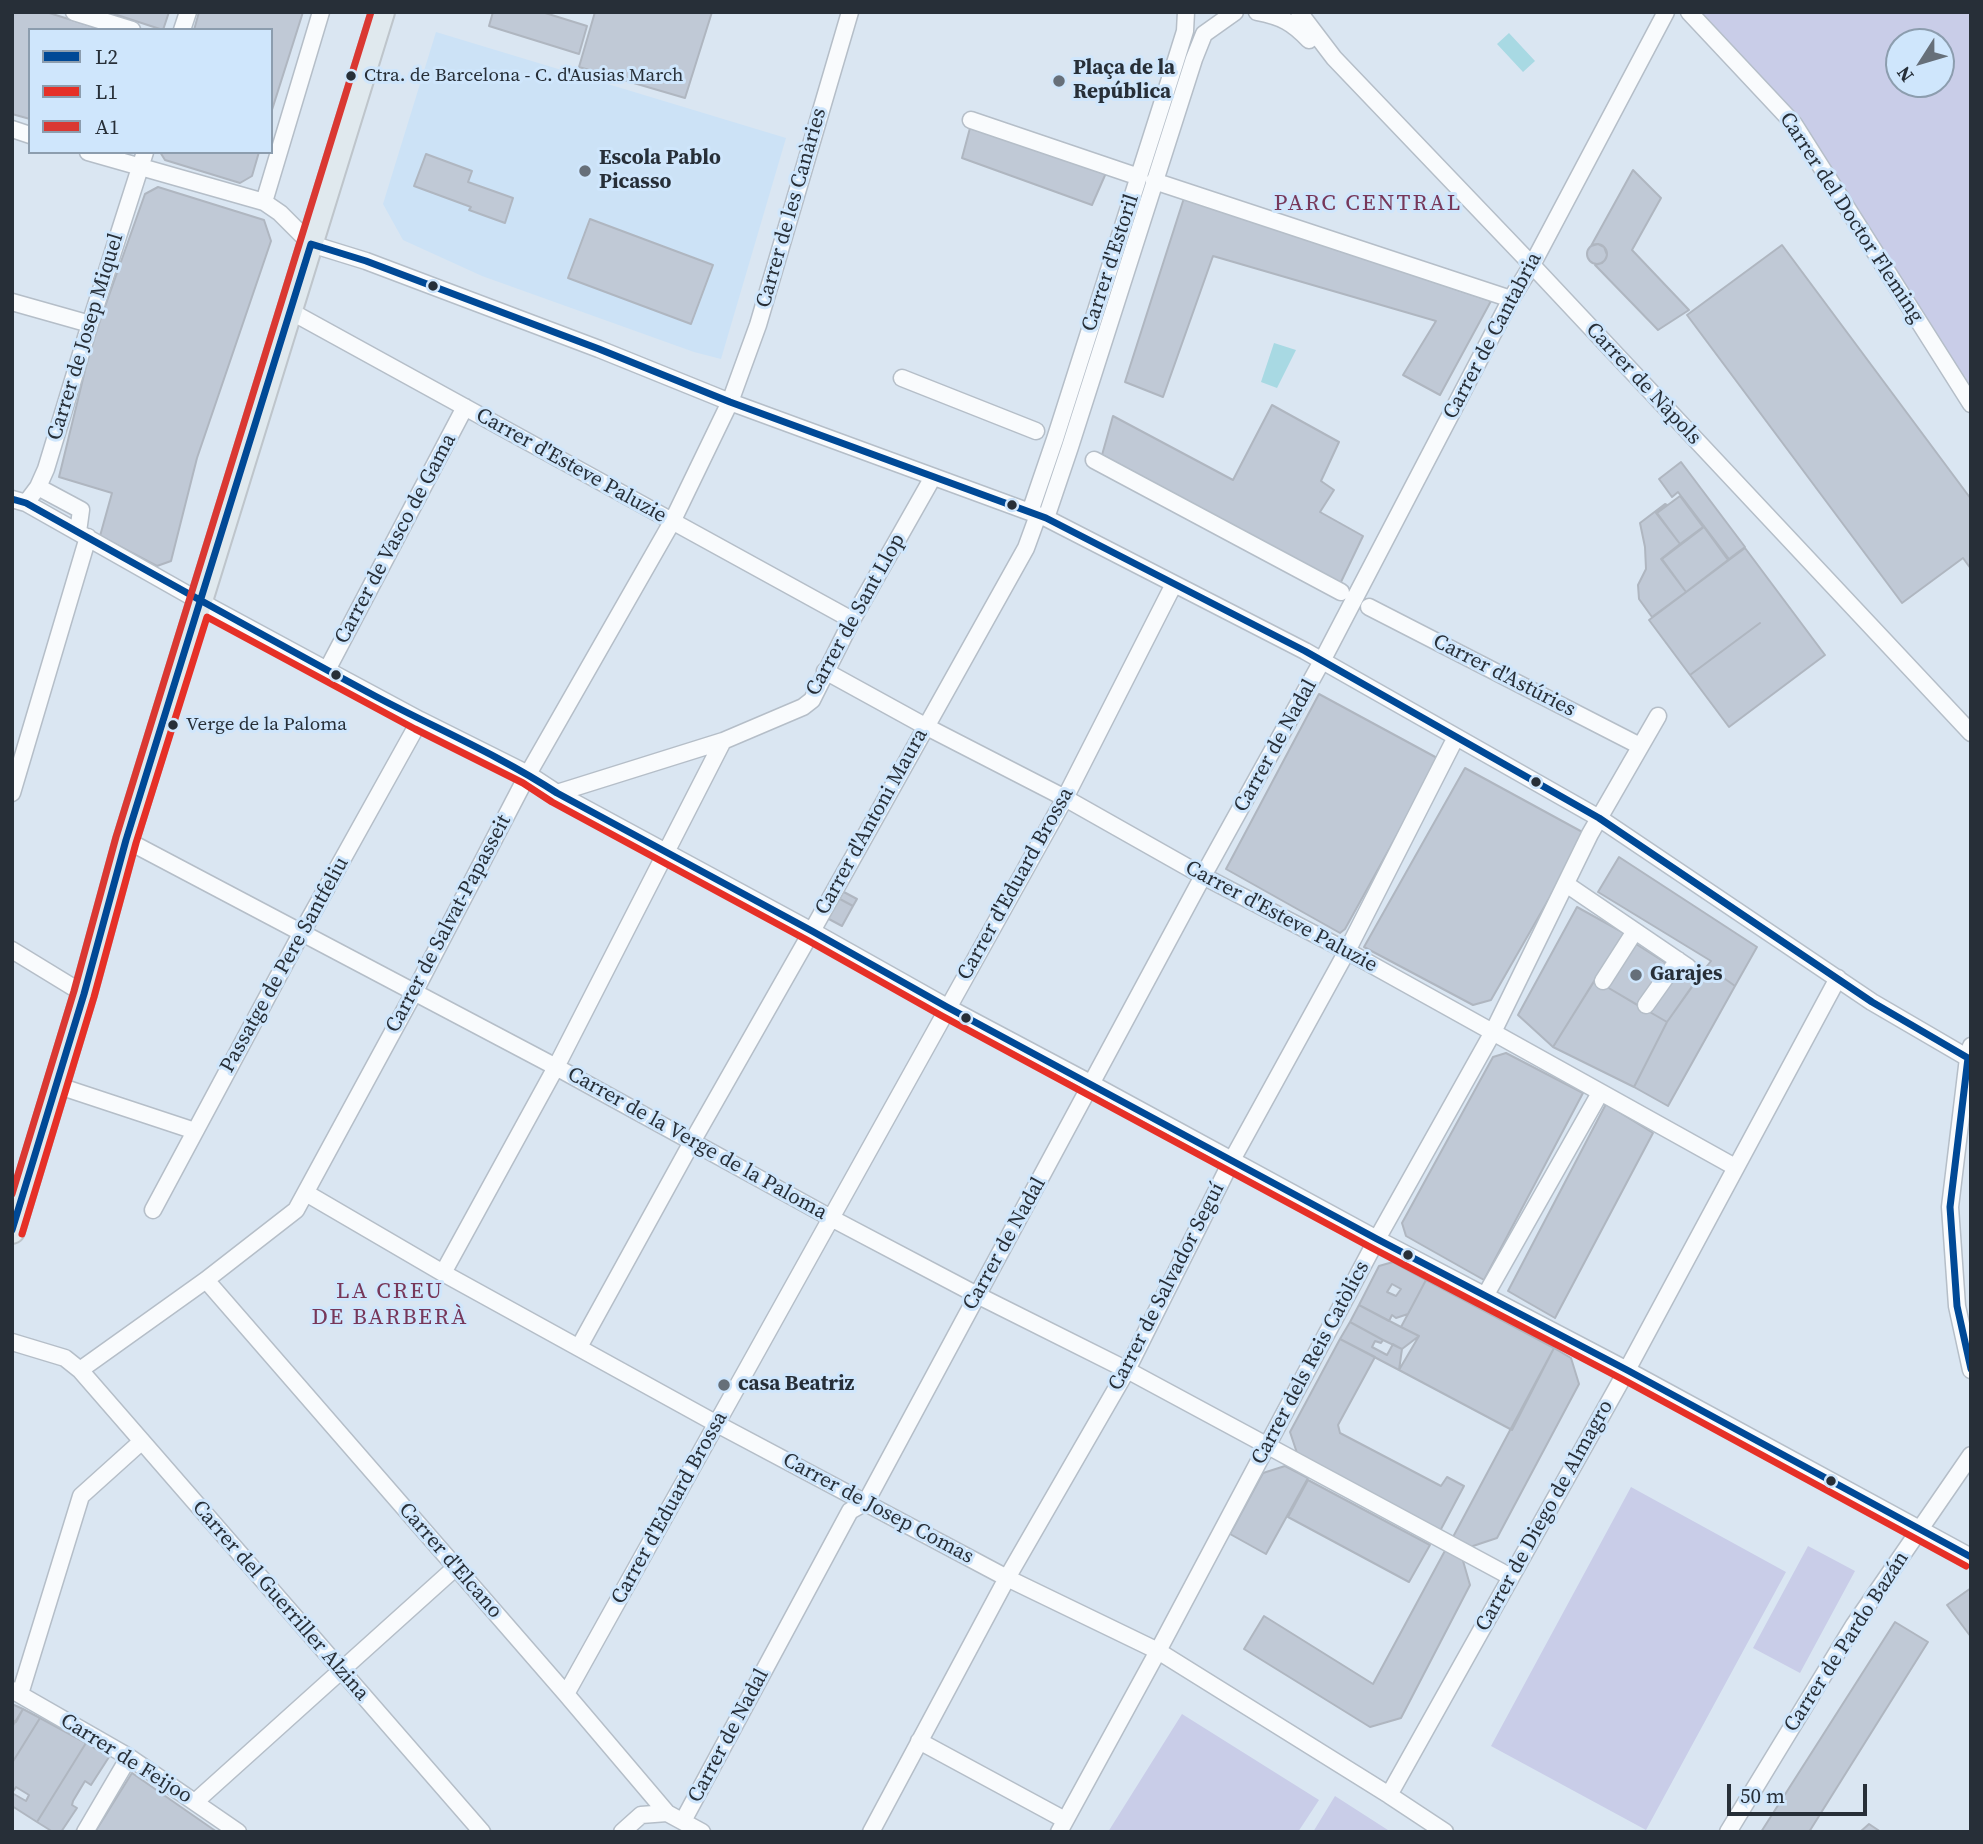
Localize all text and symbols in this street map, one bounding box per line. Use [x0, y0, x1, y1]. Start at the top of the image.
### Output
legend [28, 28, 273, 154]
north arrow [1885, 28, 1955, 98]
text: L2 [95, 42, 118, 71]
place label: Plaça de la República [1073, 56, 1175, 106]
text: N [1890, 61, 1919, 88]
place label: Ctra. de Barcelona - C. d'Ausias March [364, 65, 683, 87]
marker: Ctra. de Barcelona - C. d'Ausias March [344, 69, 358, 83]
marker: Plaça de la República [1051, 73, 1067, 89]
text: L1 [95, 77, 118, 106]
street label: Carrer de les Canàries [751, 105, 833, 311]
street label: Carrer del Doctor Fleming [1773, 108, 1929, 328]
text: A1 [95, 112, 119, 141]
place label: Escola Pablo Picasso [599, 146, 721, 196]
marker: Escola Pablo Picasso [577, 163, 593, 179]
district label: PARC CENTRAL [1275, 190, 1461, 218]
street label: Carrer d'Estoril [1077, 191, 1145, 335]
street label: Carrer de Josep Miquel [43, 231, 129, 443]
street label: Carrer de Cantabria [1438, 248, 1548, 424]
unlabelled marker [426, 279, 440, 293]
street label: Carrer de Nàpols [1580, 318, 1706, 450]
street label: Carrer d'Esteve Paluzie [471, 403, 671, 529]
street label: Carrer de Vasco de Gama [330, 430, 462, 648]
unlabelled marker [1005, 498, 1019, 512]
street label: Carrer de Sant Llop [801, 530, 911, 700]
street label: Carrer d'Astúries [1429, 629, 1579, 723]
unlabelled marker [329, 668, 343, 682]
street label: Carrer de Nadal [1229, 675, 1323, 817]
place label: Verge de la Paloma [186, 714, 347, 736]
marker: Verge de la Paloma [166, 718, 180, 732]
street label: Carrer d'Antoni Maura [810, 724, 934, 920]
unlabelled marker [1529, 775, 1543, 789]
street label: Carrer d'Eduard Brossa [953, 783, 1079, 985]
street label: Carrer de Salvat-Papasseit [381, 811, 517, 1037]
street label: Passatge de Pere Santfeliu [215, 853, 355, 1077]
street label: Carrer d'Esteve Paluzie [1181, 856, 1381, 978]
place label: Garajes [1650, 962, 1722, 988]
marker: Garajes [1628, 967, 1644, 983]
unlabelled marker [959, 1011, 973, 1025]
street label: Carrer de la Verge de la Paloma [563, 1062, 831, 1226]
street label: Carrer de Nadal [958, 1173, 1052, 1315]
street label: Carrer de Salvador Seguí [1104, 1179, 1230, 1395]
unlabelled marker [1401, 1248, 1415, 1262]
street label: Carrer dels Reis Catòlics [1247, 1257, 1375, 1469]
district label: LA CREU DE BARBERÀ [313, 1278, 467, 1332]
place label: casa Beatriz [738, 1372, 854, 1398]
marker: casa Beatriz [716, 1377, 732, 1393]
street label: Carrer de Diego de Almagro [1471, 1396, 1619, 1636]
street label: Carrer d'Eduard Brossa [607, 1407, 733, 1609]
street label: Carrer de Josep Comas [778, 1448, 978, 1570]
unlabelled marker [1824, 1474, 1838, 1488]
street label: Carrer del Guerriller Alzina [186, 1496, 374, 1706]
street label: Carrer d'Elcano [393, 1498, 507, 1624]
street label: Carrer de Pardo Bazán [1779, 1547, 1915, 1737]
street label: Carrer de Nadal [683, 1665, 775, 1807]
street label: Carrer de Feijoo [55, 1708, 197, 1810]
scale bar [1731, 1770, 1871, 1814]
text: 50 m [1740, 1781, 1785, 1810]

